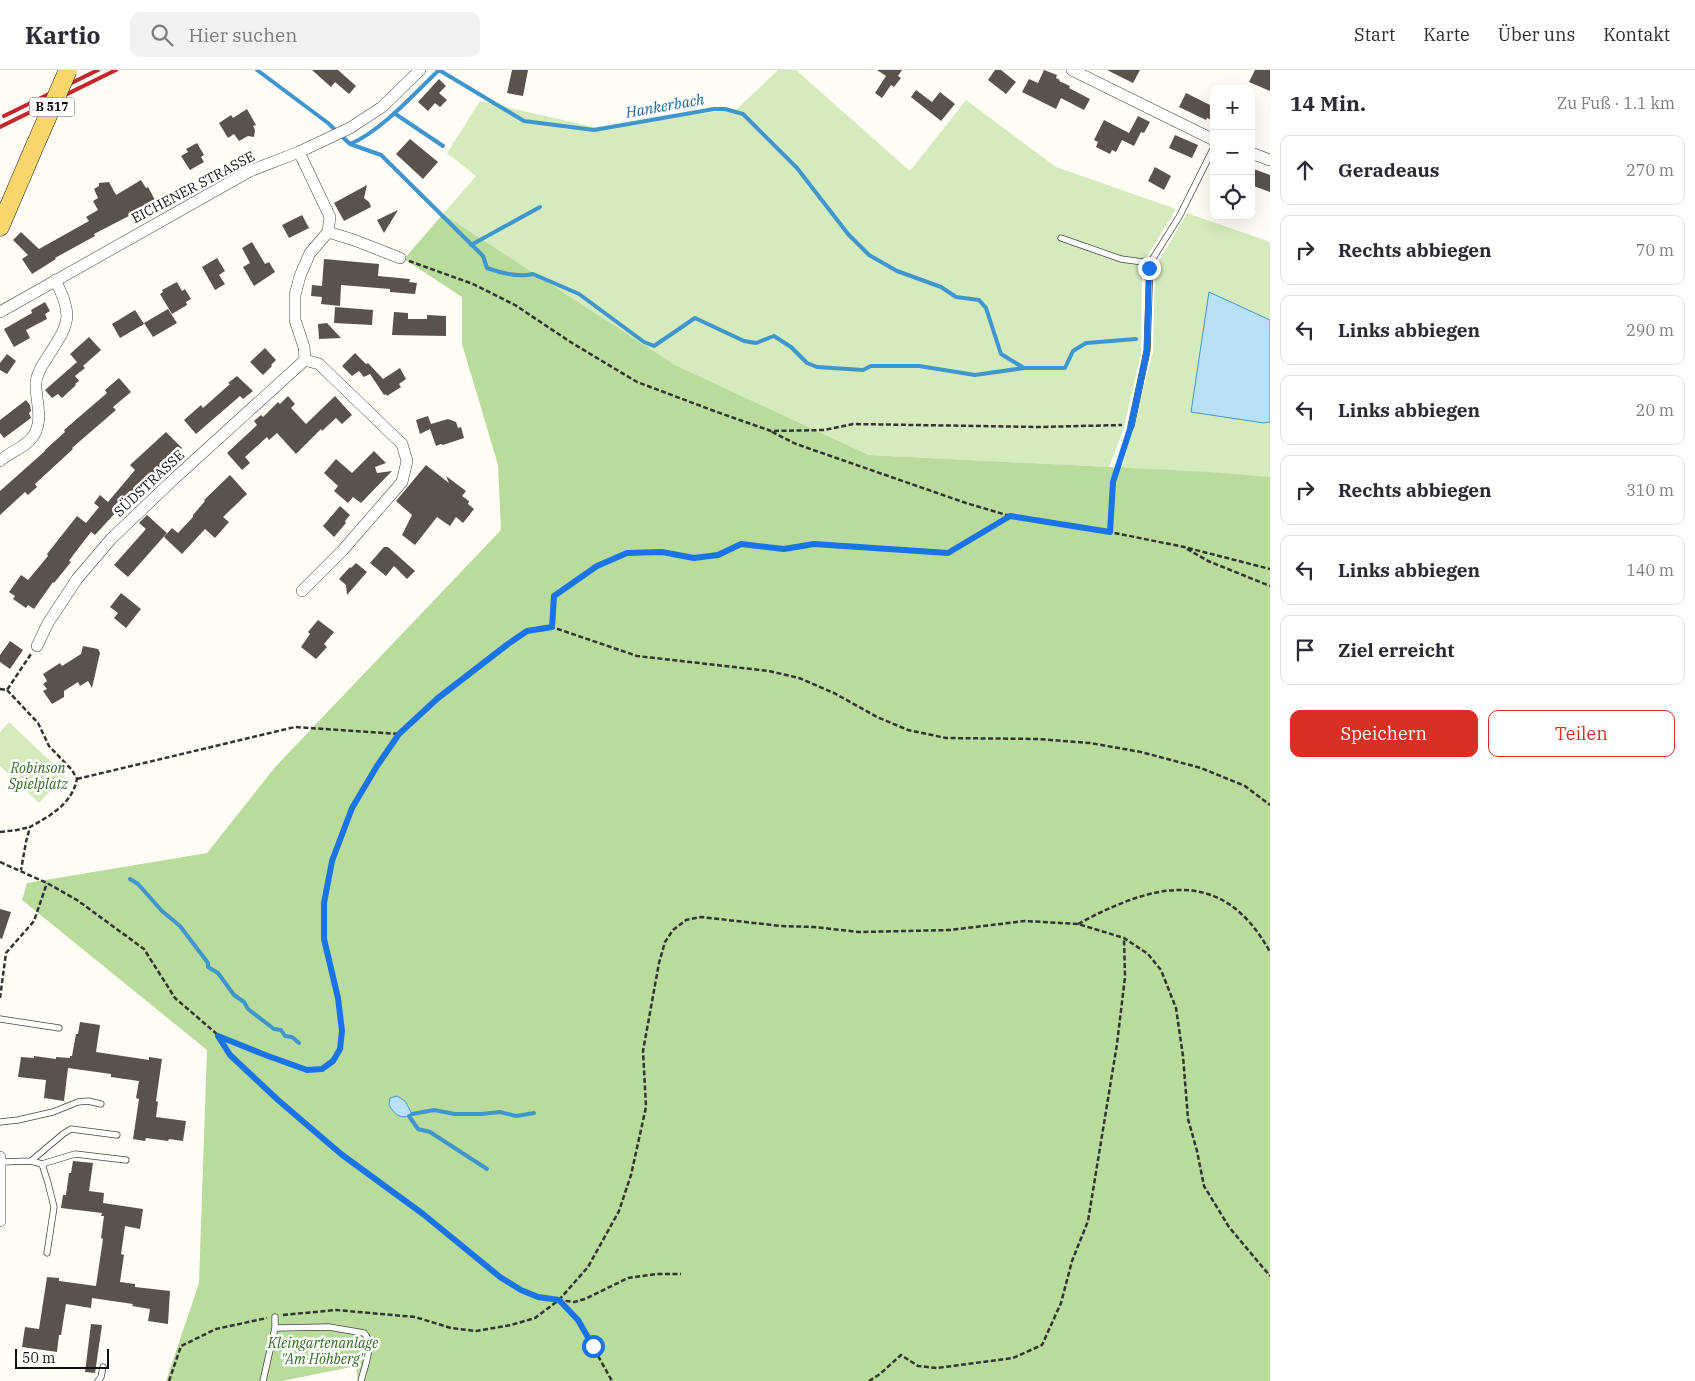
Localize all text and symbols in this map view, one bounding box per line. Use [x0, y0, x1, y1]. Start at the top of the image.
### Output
search box [130, 12, 480, 57]
text: Kartio [25, 19, 100, 51]
icon: search [148, 21, 176, 49]
text: Hier suchen [188, 23, 297, 47]
text: Start [1354, 23, 1395, 46]
text: Karte [1423, 23, 1470, 46]
text: Über uns [1498, 23, 1575, 46]
text: Kontakt [1603, 23, 1670, 46]
map controls [1210, 85, 1255, 220]
button: + [1210, 85, 1255, 130]
water label: Hankerbach [623, 89, 706, 122]
text: 14 Min. [1290, 89, 1366, 117]
text: Zu Fuß · 1.1 km [1557, 93, 1675, 113]
road number: B 517 [30, 98, 74, 116]
button: − [1210, 130, 1255, 175]
street label: EICHENER STRASSE [128, 147, 258, 227]
icon: ahead [1291, 156, 1319, 184]
text: Geradeaus [1338, 158, 1439, 182]
text: 270 m [1626, 160, 1674, 180]
button: locate [1210, 175, 1255, 220]
icon: right [1291, 236, 1319, 264]
text: Rechts abbiegen [1338, 238, 1492, 262]
text: 70 m [1636, 240, 1674, 260]
route end [1138, 257, 1161, 280]
icon: left [1291, 316, 1319, 344]
text: Links abbiegen [1338, 318, 1480, 342]
text: 290 m [1626, 320, 1674, 340]
icon: left [1291, 396, 1319, 424]
text: Links abbiegen [1338, 398, 1480, 422]
text: 20 m [1636, 400, 1674, 420]
street label: SÜDSTRASSE [110, 446, 188, 520]
icon: right [1291, 476, 1319, 504]
text: Rechts abbiegen [1338, 478, 1492, 502]
text: 310 m [1626, 480, 1674, 500]
icon: left [1291, 556, 1319, 584]
text: Links abbiegen [1338, 558, 1480, 582]
text: 140 m [1626, 560, 1674, 580]
icon: arrive [1291, 636, 1319, 664]
text: Ziel erreicht [1338, 638, 1454, 662]
button: Speichern [1290, 710, 1478, 757]
button: Teilen [1488, 710, 1675, 757]
park label: Robinson Spielplatz [7, 759, 68, 793]
park label: Kleingartenanlage "Am Höhberg" [267, 1334, 379, 1368]
route start [582, 1335, 605, 1358]
scale bar [15, 1346, 109, 1369]
text: 50 m [22, 1349, 55, 1367]

